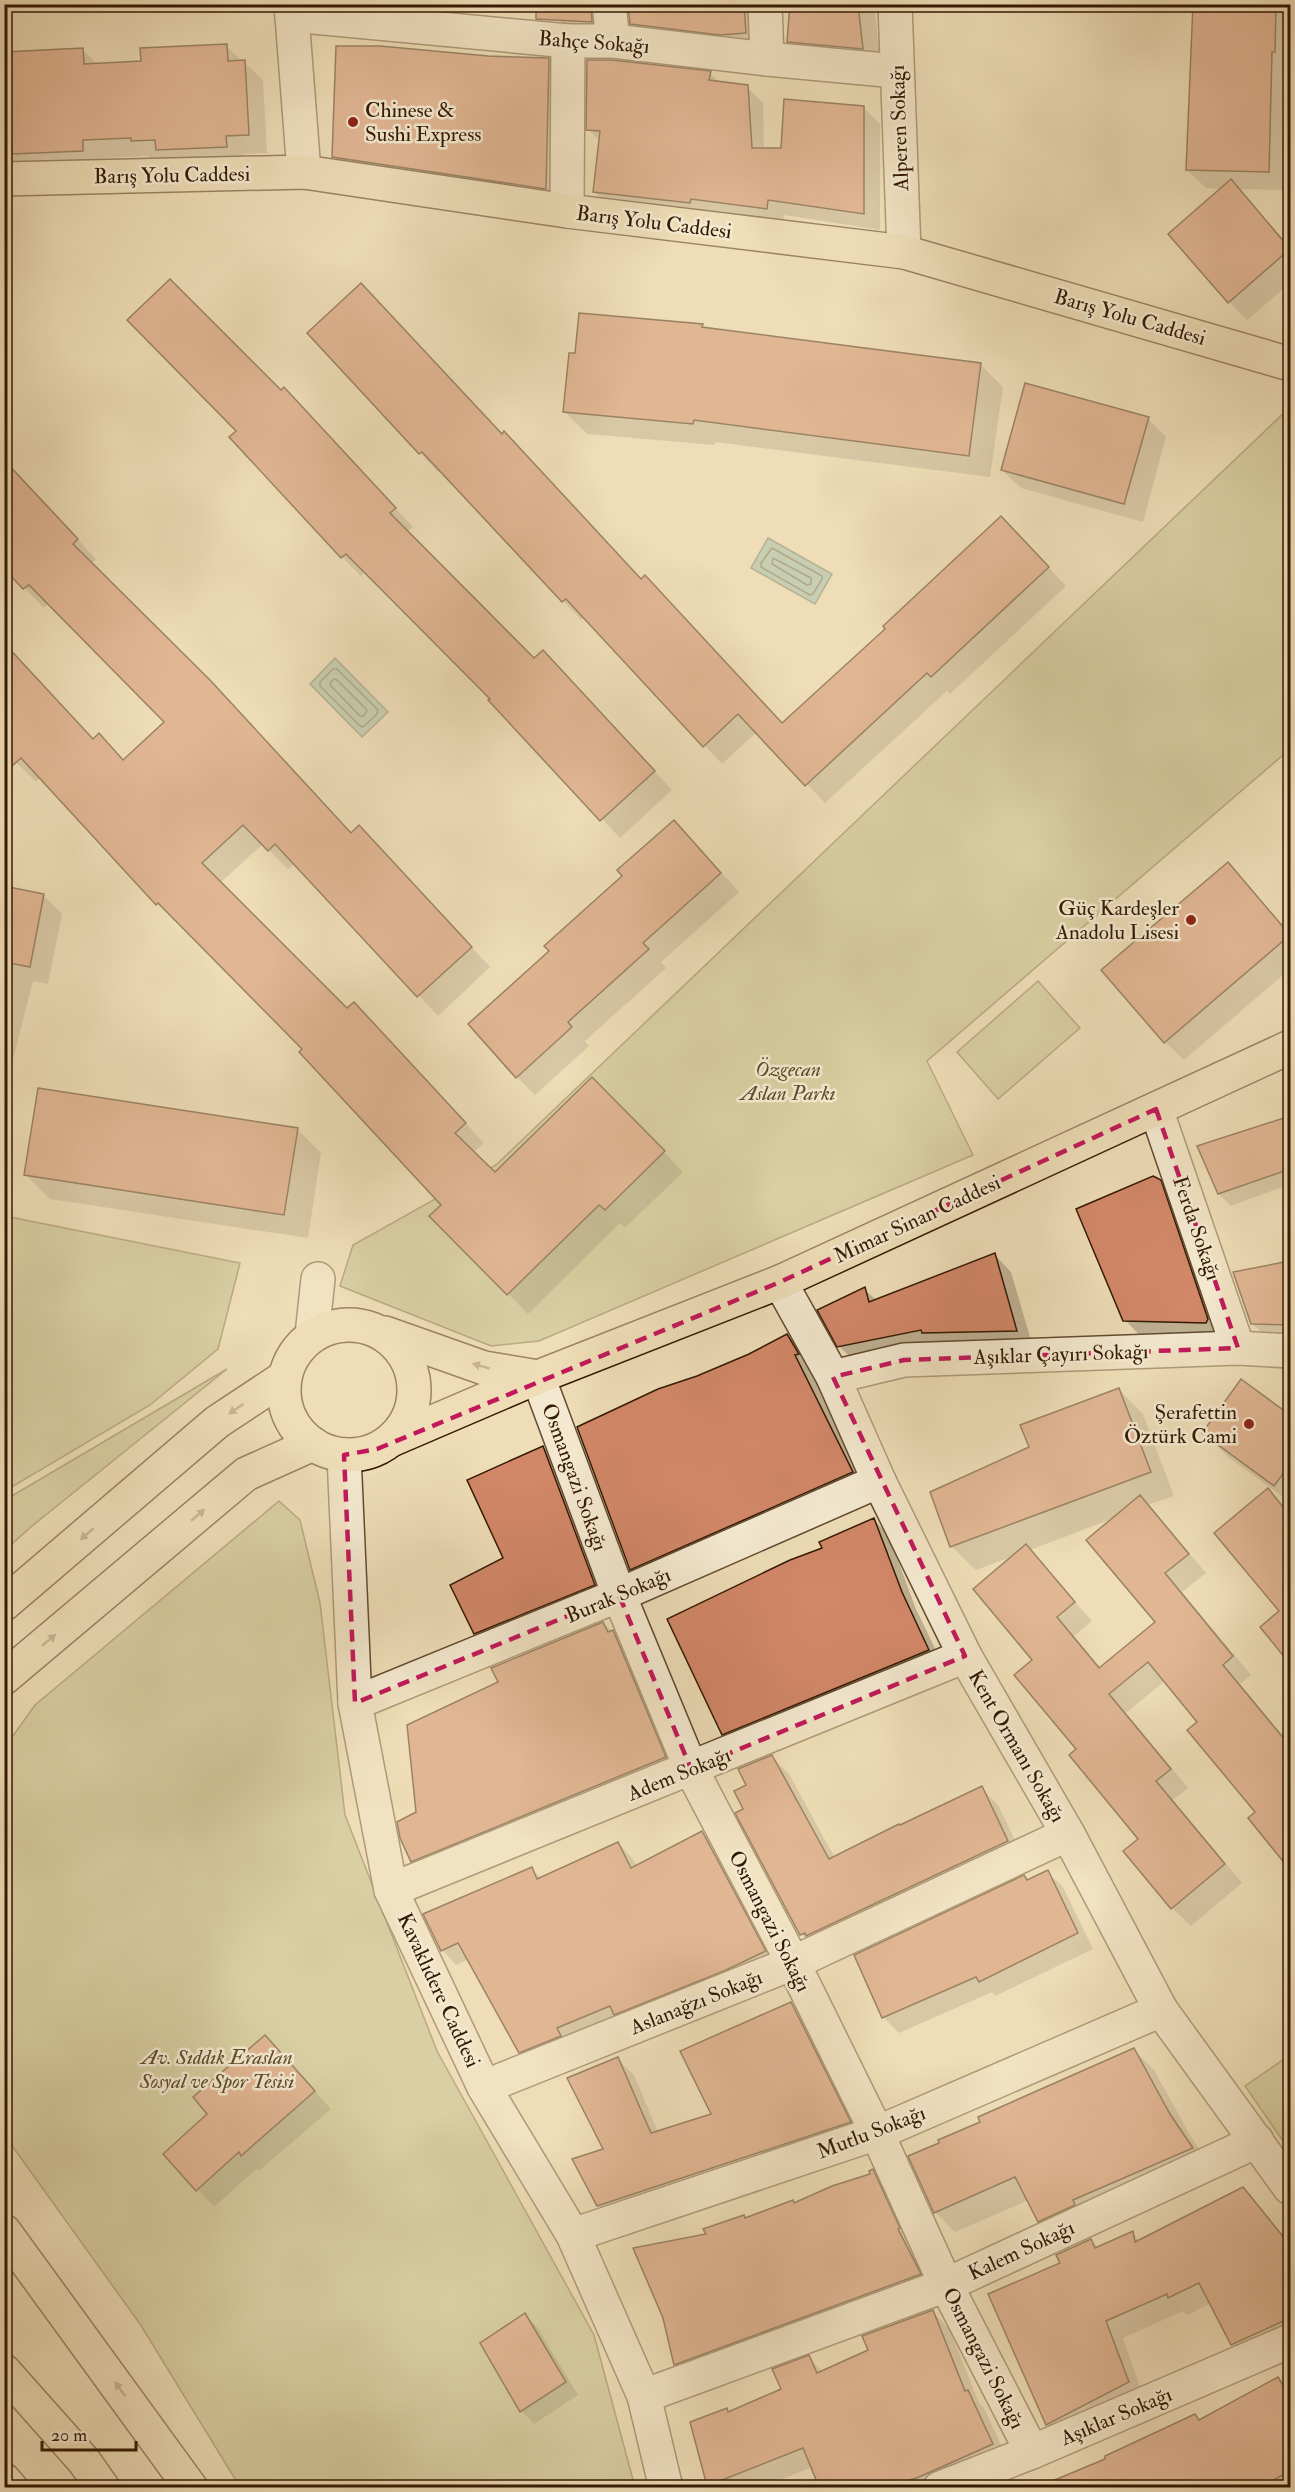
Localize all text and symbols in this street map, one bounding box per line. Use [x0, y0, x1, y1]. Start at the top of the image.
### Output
street label: Bahçe Sokağı [538, 25, 651, 60]
street label: Alperen Sokağı [884, 64, 915, 192]
place label: Chinese & Sushi Express [365, 97, 482, 148]
marker: Chinese & Sushi Express [346, 115, 360, 129]
street label: Barış Yolu Caddesi [93, 161, 251, 190]
street label: Barış Yolu Caddesi [575, 200, 734, 245]
street label: Barış Yolu Caddesi [1051, 283, 1209, 352]
place label: Güç Kardeşler Anadolu Lisesi [1055, 895, 1179, 946]
marker: Güç Kardeşler Anadolu Lisesi [1184, 913, 1198, 927]
park label: Özgecan Aslan Parkı [738, 1056, 836, 1107]
street label: Mimar Sinan Caddesi [829, 1169, 1005, 1270]
street label: Ferda Sokağı [1166, 1172, 1227, 1284]
street label: Aşıklar Çayırı Sokağı [972, 1338, 1149, 1371]
one-way arrow [472, 1361, 490, 1370]
place label: Şerafettin Öztürk Cami [1124, 1399, 1237, 1450]
street label: Osmangazi Sokağı [535, 1400, 614, 1555]
one-way arrow [229, 1403, 245, 1415]
marker: Şerafettin Öztürk Cami [1242, 1417, 1256, 1431]
one-way arrow [190, 1508, 206, 1521]
one-way arrow [80, 1527, 95, 1540]
street label: Burak Sokağı [562, 1561, 675, 1630]
one-way arrow [41, 1634, 57, 1647]
street label: Kent Ormanı Sokağı [962, 1665, 1071, 1828]
street label: Adem Sokağı [623, 1741, 735, 1808]
street label: Osmangazi Sokağı [722, 1846, 817, 1997]
street label: Kavaklıdere Caddesi [391, 1908, 486, 2072]
street label: Aslanağzı Sokağı [625, 1963, 767, 2042]
park label: Av. Sıddık Eraslan Sosyal ve Spor Tesisi [139, 2044, 295, 2095]
street label: Mutlu Sokağı [813, 2099, 930, 2166]
street label: Kalem Sokağı [964, 2214, 1079, 2287]
street label: Osmangazi Sokağı [936, 2283, 1031, 2434]
one-way arrow [115, 2381, 127, 2396]
street label: Aşıklar Sokağı [1055, 2381, 1176, 2452]
scale bar [42, 2414, 136, 2452]
text: 20 m [51, 2424, 87, 2447]

